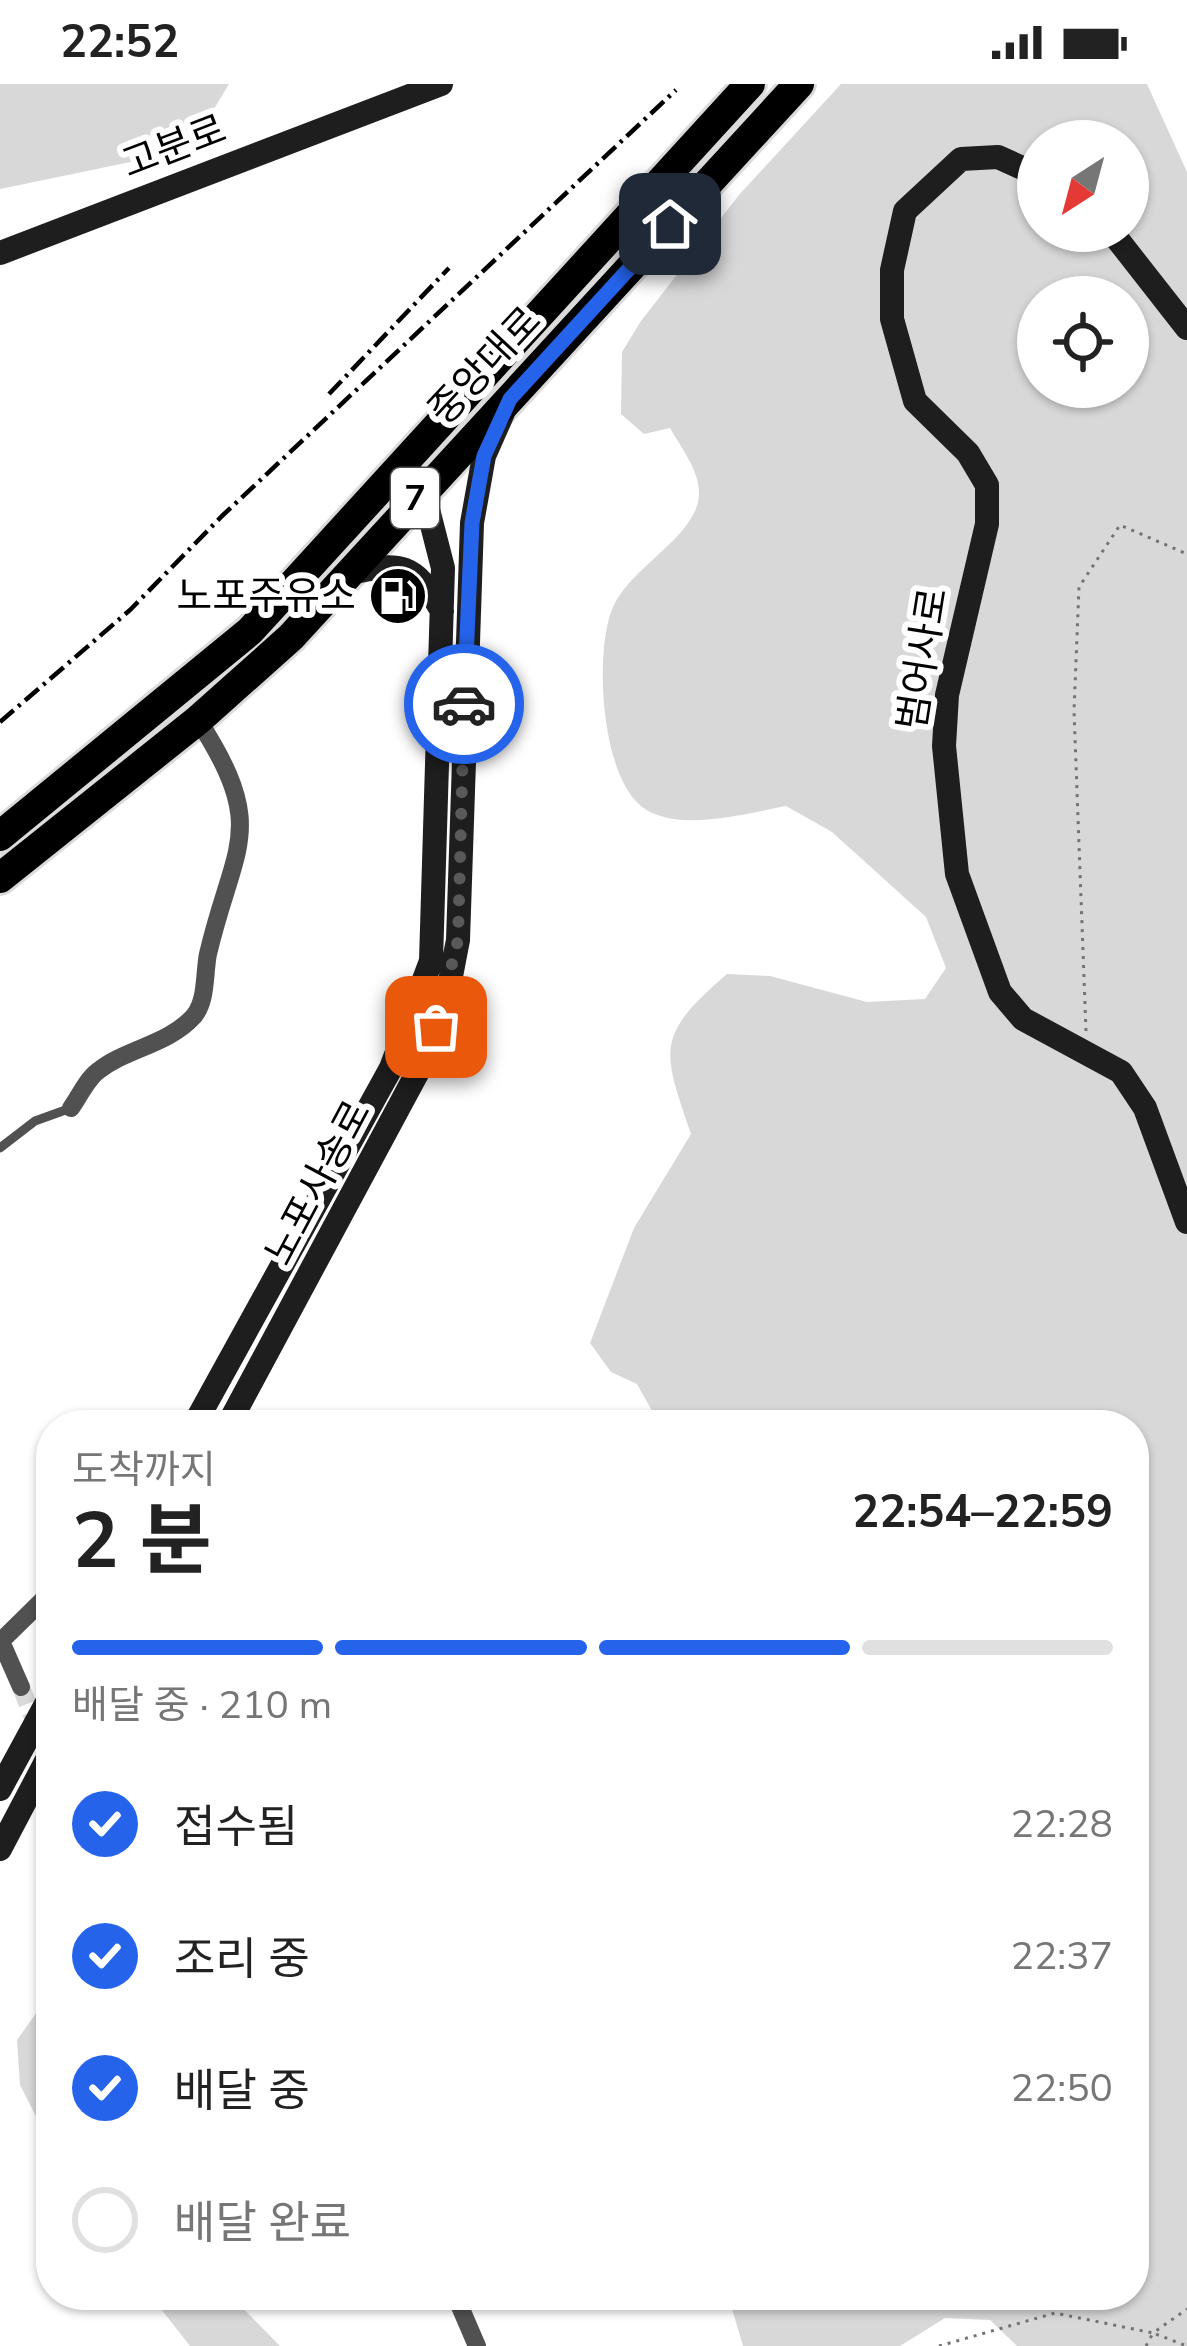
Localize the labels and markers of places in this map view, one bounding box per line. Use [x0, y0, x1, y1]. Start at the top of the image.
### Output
pin [619, 173, 721, 275]
fuel station icon: 노포주유소 [367, 565, 429, 627]
place label: 노포주유소 [177, 570, 356, 623]
pin [385, 976, 487, 1078]

